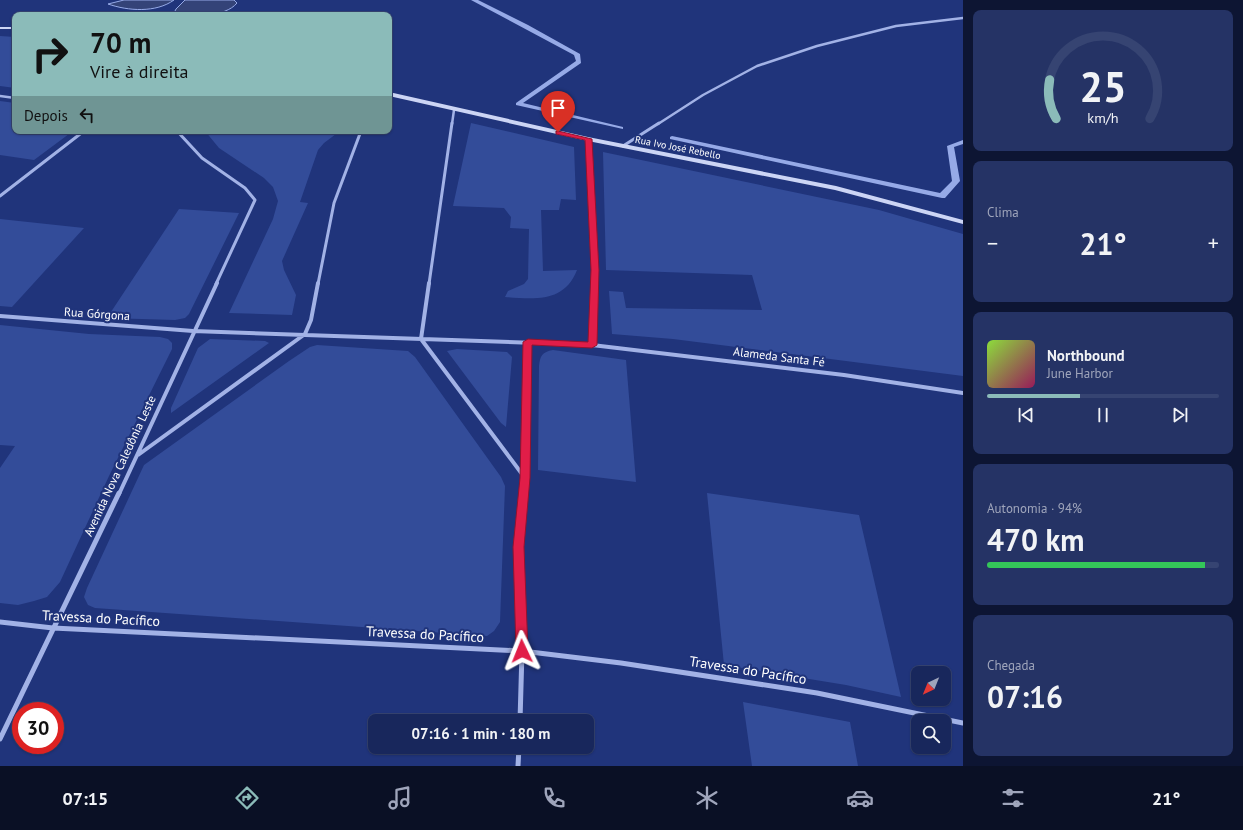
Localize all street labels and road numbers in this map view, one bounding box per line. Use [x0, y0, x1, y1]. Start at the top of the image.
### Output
street label: Rua Ivo José Rebello [634, 133, 722, 162]
street label: Rua Górgona [64, 304, 130, 323]
street label: Alameda Santa Fé [732, 343, 826, 370]
street label: Avenida Nova Caledônia Leste [80, 393, 159, 539]
street label: Travessa do Pacífico [41, 606, 161, 630]
street label: Travessa do Pacífico [365, 622, 485, 646]
street label: Travessa do Pacífico [688, 652, 808, 688]

